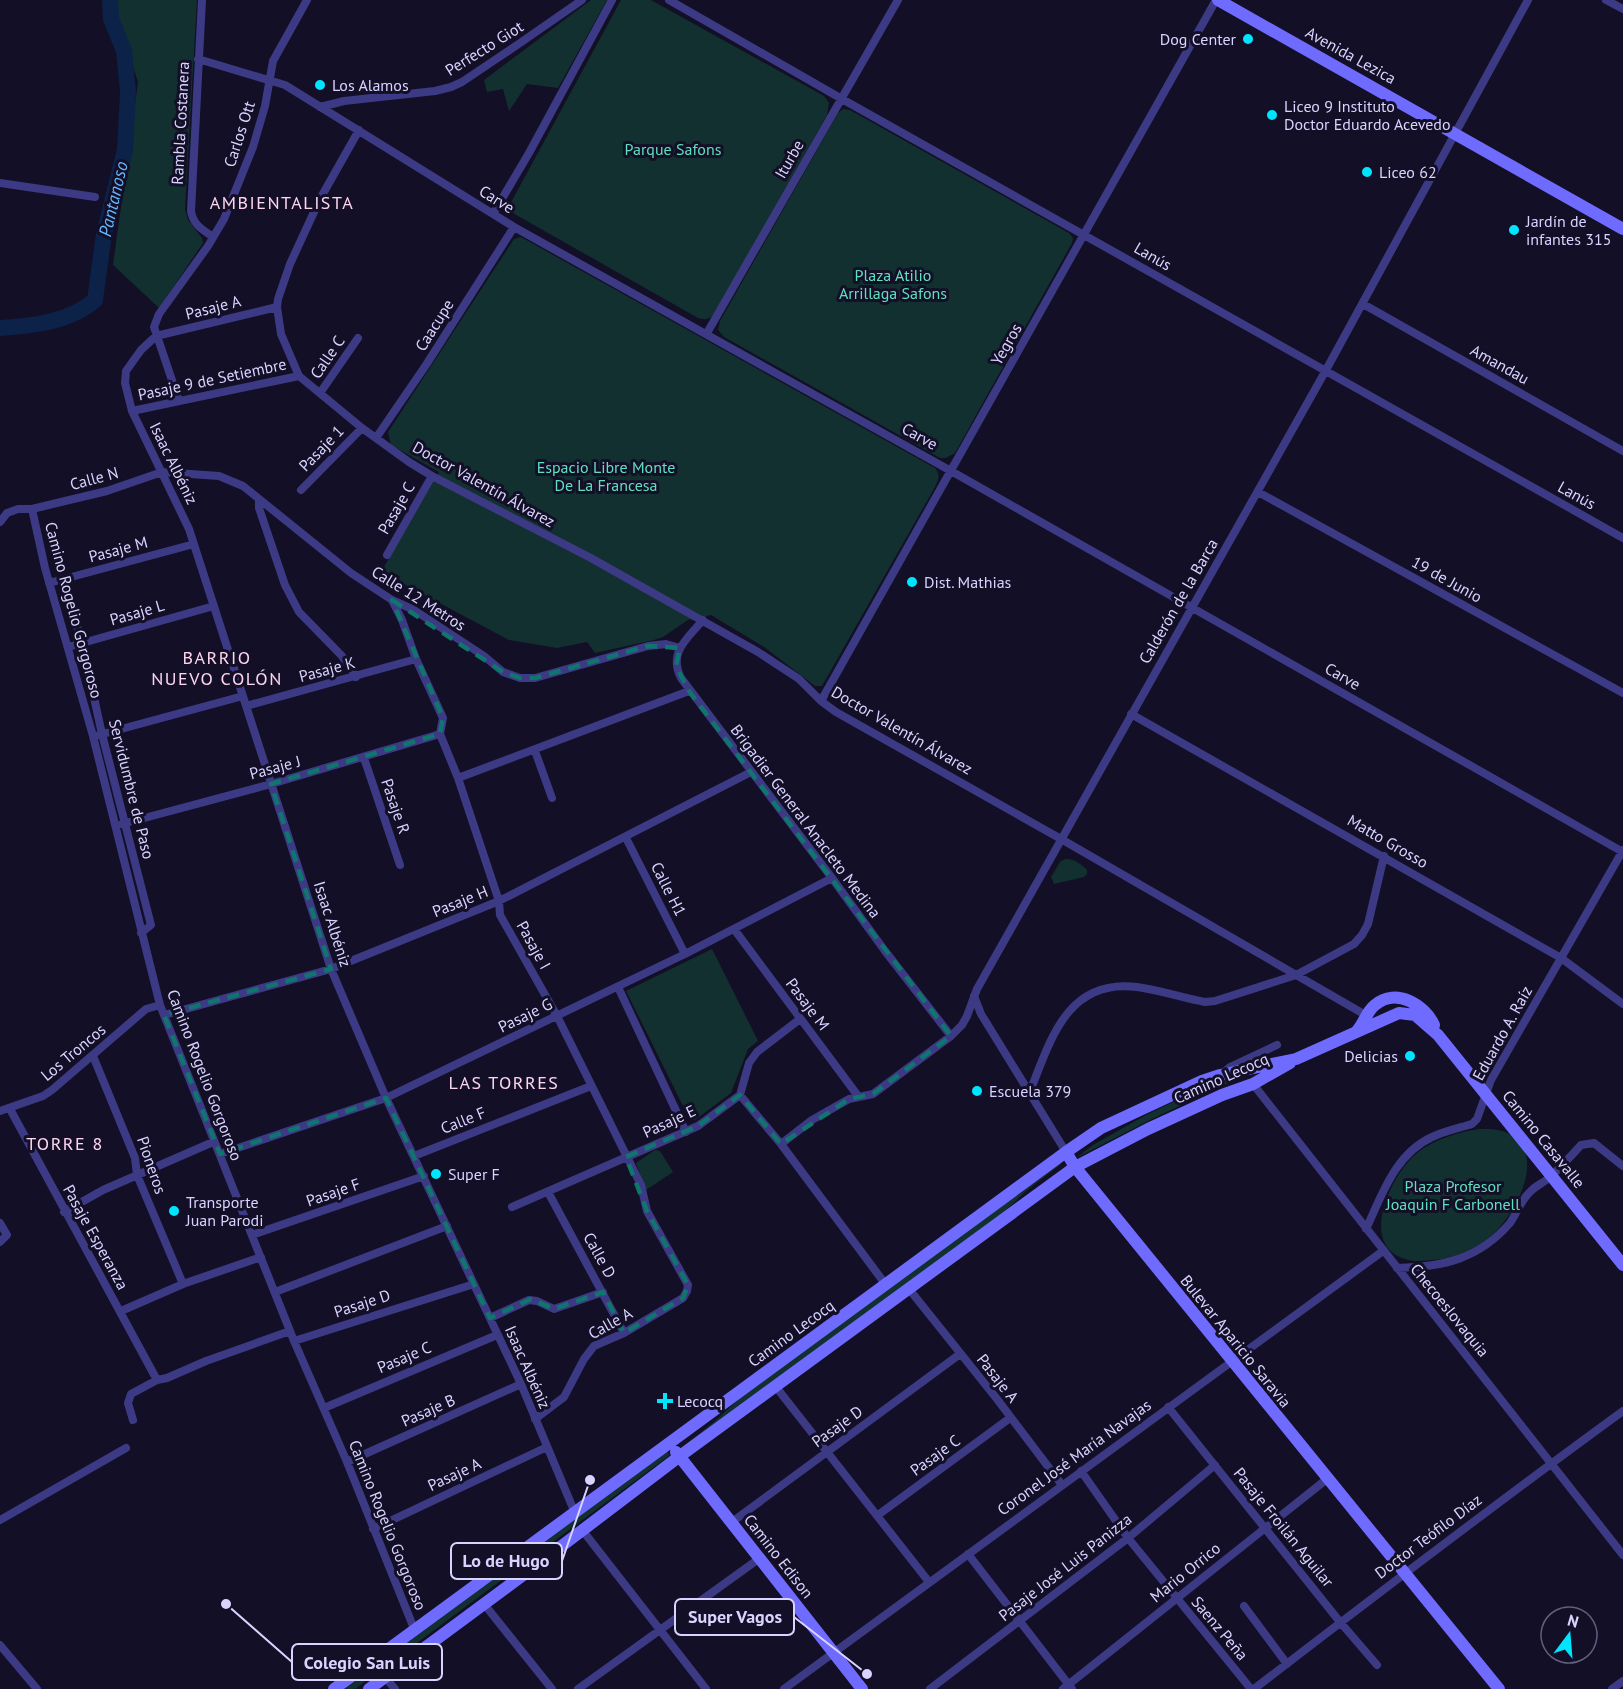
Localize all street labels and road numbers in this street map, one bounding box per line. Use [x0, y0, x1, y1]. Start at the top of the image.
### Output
street label: Perfecto Giot [441, 16, 527, 80]
street label: Avenida Lezica [1302, 22, 1400, 88]
street label: Rambla Costanera [167, 61, 193, 185]
street label: Carlos Ott [219, 98, 259, 170]
street label: Iturbe [770, 136, 808, 182]
street label: Carve [476, 180, 518, 218]
street label: Lanús [1131, 237, 1176, 275]
street label: Pasaje A [183, 290, 243, 324]
street label: Caacupe [410, 295, 458, 355]
street label: Yegros [986, 319, 1026, 368]
street label: Calle C [305, 332, 349, 382]
street label: Amandau [1467, 340, 1533, 388]
street label: Pasaje 9 de Setiembre [136, 353, 288, 405]
street label: Carve [899, 418, 941, 454]
street label: Isaac Albéniz [146, 419, 202, 507]
street label: Pasaje 1 [294, 421, 348, 475]
street label: Doctor Valentín Álvarez [409, 437, 559, 531]
street label: Calle N [68, 462, 120, 494]
street label: Lanús [1555, 477, 1600, 514]
street label: Pasaje C [373, 478, 419, 538]
street label: Camino Rogelio Gorgoroso [41, 520, 107, 700]
street label: Pasaje M [86, 532, 150, 566]
street label: Calderón de la Barca [1134, 535, 1222, 667]
street label: 19 de Junio [1408, 551, 1486, 607]
street label: Calle 12 Metros [368, 561, 470, 635]
street label: Pasaje L [107, 595, 167, 629]
street label: Pasaje K [297, 652, 358, 686]
street label: Carve [1322, 658, 1364, 694]
street label: Doctor Valentín Álvarez [828, 681, 976, 779]
street label: Servidumbre de Paso [105, 717, 159, 861]
street label: Brigadier General Anacleto Medina [727, 720, 885, 922]
street label: Pasaje J [247, 751, 303, 783]
street label: Pasaje R [377, 776, 415, 836]
street label: Matto Grosso [1344, 810, 1432, 872]
street label: Calle H1 [647, 859, 691, 919]
street label: Isaac Albéniz [310, 879, 356, 969]
street label: Pasaje H [429, 881, 491, 921]
street label: Pasaje I [513, 917, 555, 973]
street label: Pasaje M [782, 974, 834, 1034]
street label: Eduardo A. Raíz [1468, 982, 1536, 1084]
street label: Camino Rogelio Gorgoroso [163, 987, 247, 1163]
street label: Pasaje G [495, 993, 555, 1037]
street label: Los Troncos [36, 1019, 110, 1085]
street label: Camino Lecocq [1170, 1048, 1272, 1108]
street label: Camino Casavalle [1498, 1086, 1590, 1192]
street label: Pasaje E [639, 1100, 699, 1142]
street label: Calle F [438, 1102, 488, 1138]
street label: Pioneros [133, 1134, 171, 1197]
street label: Pasaje F [303, 1173, 363, 1211]
street label: Pasaje Esperanza [59, 1181, 133, 1293]
street label: Calle D [579, 1229, 621, 1281]
street label: Checoeslovaquia [1406, 1259, 1494, 1361]
street label: Bulevar Aparicio Saravia [1176, 1271, 1296, 1411]
street label: Pasaje D [331, 1285, 393, 1321]
street label: Camino Lecocq [744, 1295, 838, 1371]
street label: Calle A [584, 1302, 636, 1343]
street label: Isaac Albéniz [501, 1322, 555, 1412]
street label: Pasaje C [374, 1337, 434, 1377]
street label: Pasaje A [973, 1350, 1024, 1407]
street label: Pasaje B [398, 1389, 458, 1431]
street label: Coronel José María Navajas [993, 1394, 1155, 1520]
street label: Pasaje D [808, 1401, 866, 1451]
street label: Pasaje C [906, 1430, 964, 1480]
street label: Camino Rogelio Gorgoroso [345, 1437, 431, 1613]
street label: Pasaje A [424, 1453, 484, 1495]
street label: Pasaje Froilán Aguilar [1230, 1463, 1339, 1591]
street label: Doctor Teófilo Díaz [1371, 1489, 1485, 1583]
street label: Pasaje José Luis Panizza [994, 1509, 1136, 1625]
street label: Camino Edison [740, 1510, 818, 1602]
street label: Mario Orrico [1146, 1538, 1224, 1606]
street label: Saenz Peña [1187, 1592, 1253, 1664]

